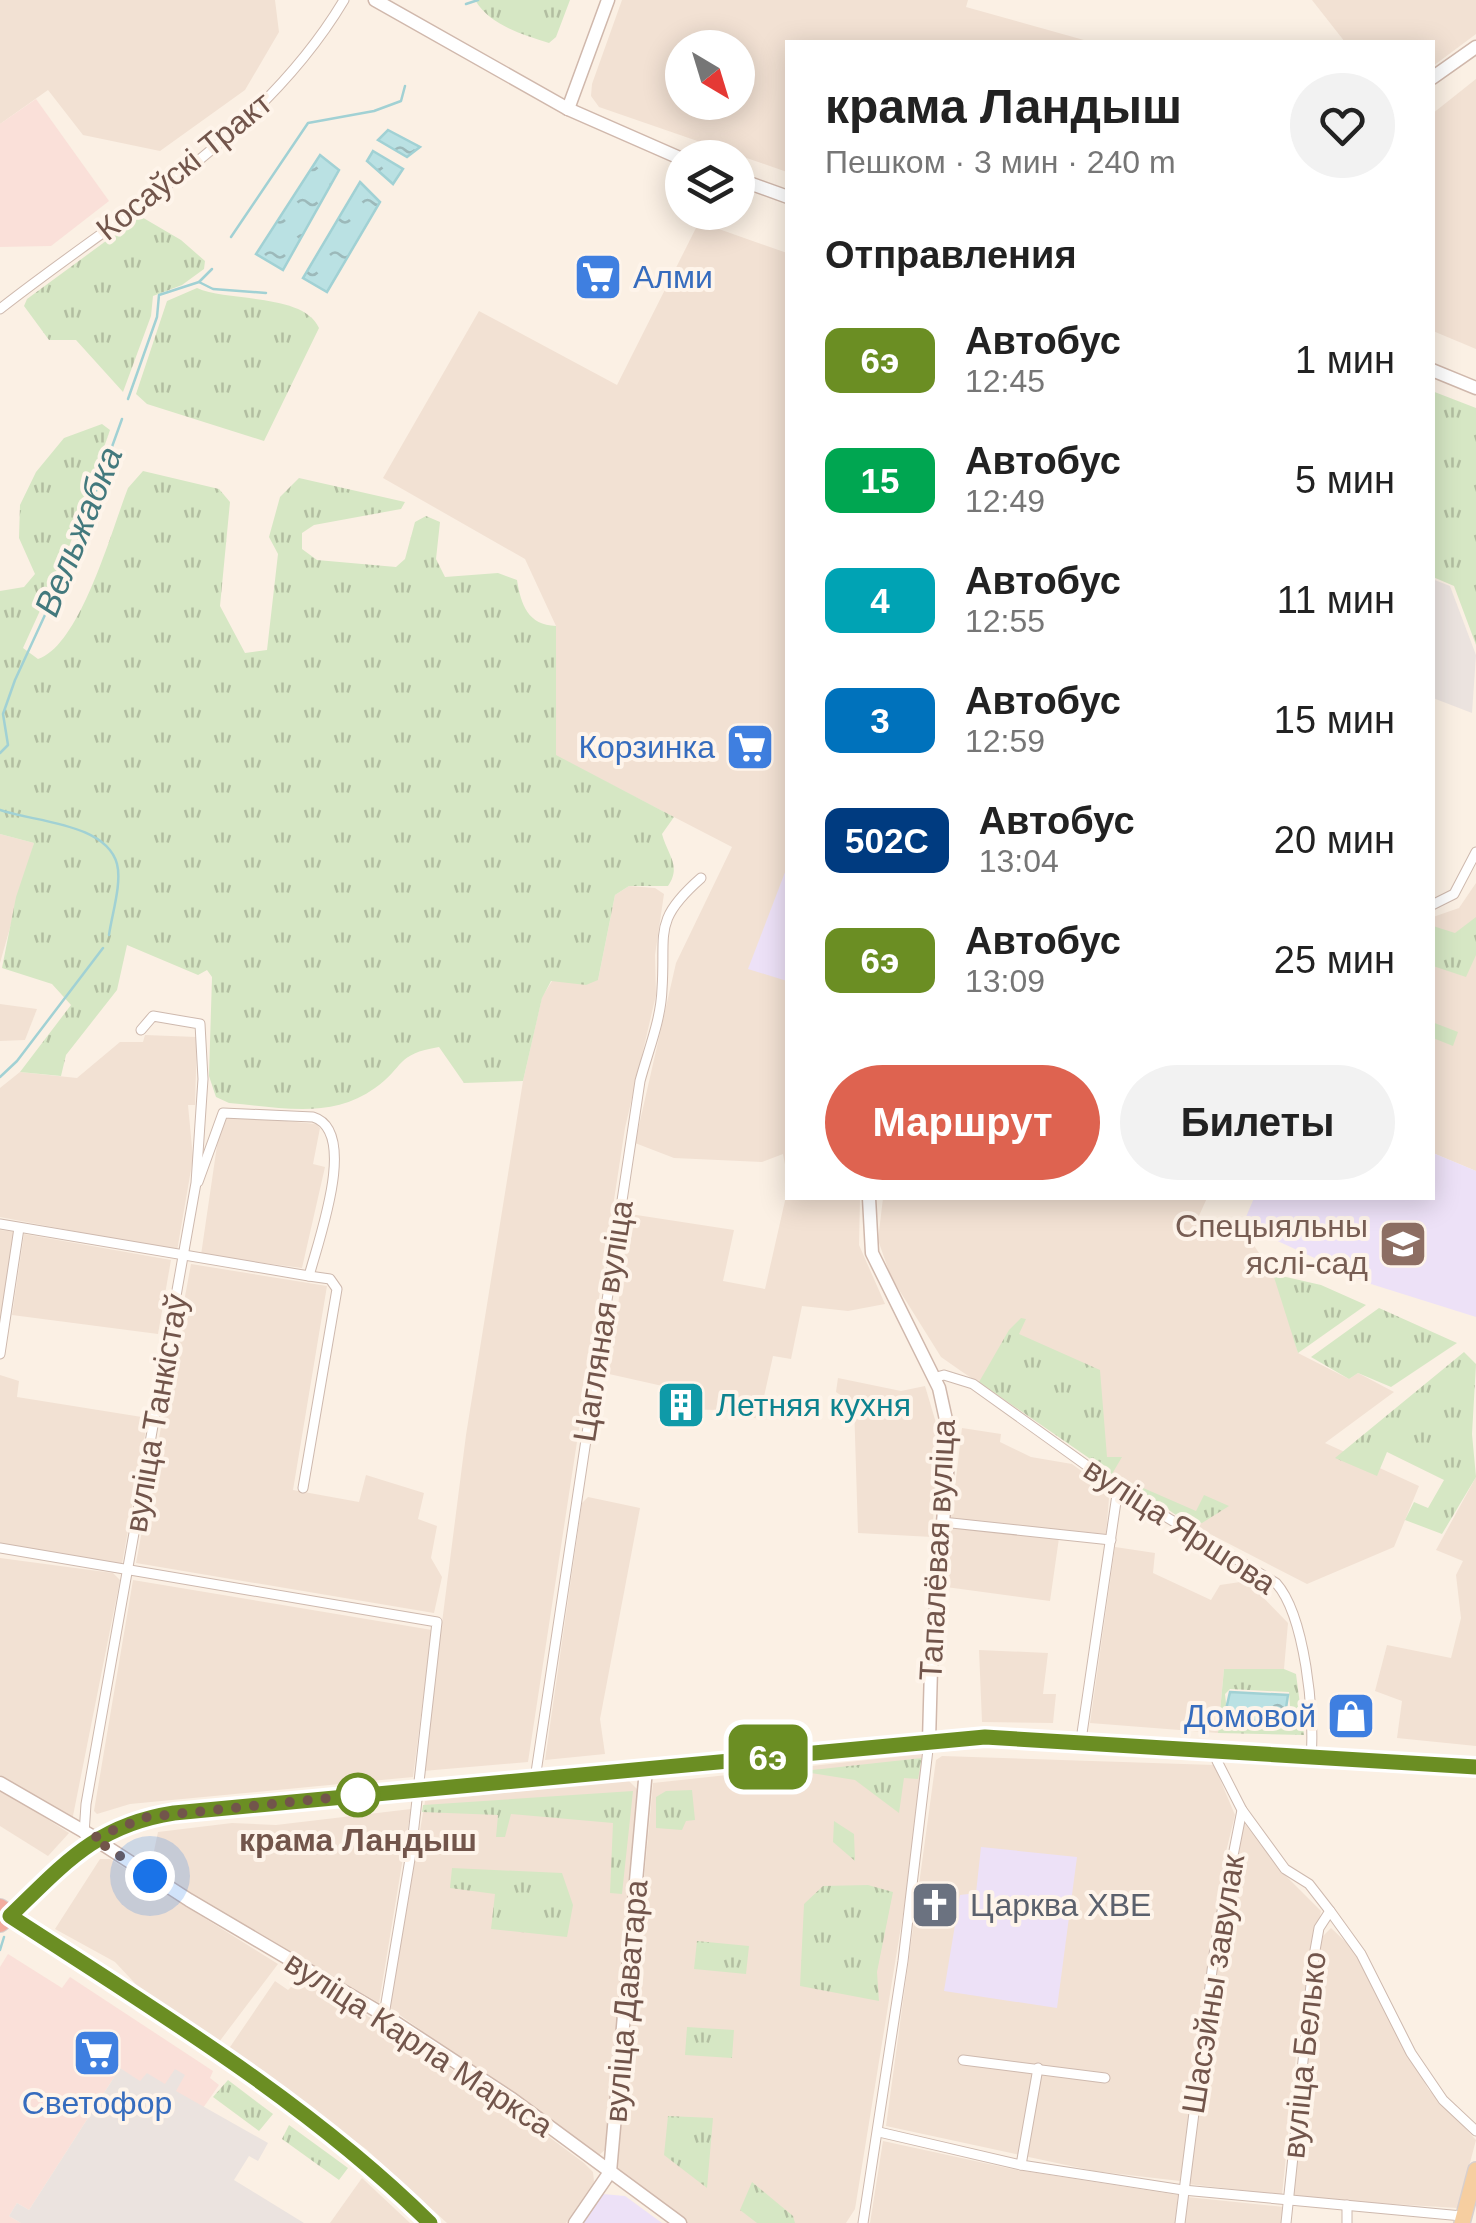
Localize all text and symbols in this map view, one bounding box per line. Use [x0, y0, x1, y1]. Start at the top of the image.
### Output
north arrow [665, 30, 755, 120]
map controls [665, 30, 755, 230]
button: heart [1290, 73, 1395, 178]
text: крама Ландыш [825, 80, 1182, 133]
street label: Косаўскі Тракт [89, 84, 279, 248]
button: layers [665, 140, 755, 230]
text: Пешком · 3 мин · 240 m [825, 144, 1176, 180]
text: Отправления [825, 234, 1077, 276]
supermarket icon: Алми [572, 251, 624, 303]
place label: Алми [633, 259, 713, 295]
text: Автобус [965, 320, 1121, 362]
text: 1 мин [1295, 339, 1395, 381]
text: 6э [861, 341, 899, 380]
text: 12:45 [965, 363, 1045, 399]
text: Автобус [965, 440, 1121, 482]
water label: Вельжабка [26, 441, 130, 621]
text: 5 мин [1295, 459, 1395, 501]
text: 15 [861, 461, 899, 500]
text: 12:49 [965, 483, 1045, 519]
text: Автобус [965, 560, 1121, 602]
text: 11 мин [1277, 579, 1395, 621]
text: 4 [870, 581, 890, 620]
text: 12:55 [965, 603, 1045, 639]
text: Автобус [965, 680, 1121, 722]
text: 15 мин [1274, 699, 1395, 741]
text: 3 [870, 701, 890, 740]
supermarket icon: Корзинка [724, 721, 776, 773]
text: 12:59 [965, 723, 1045, 759]
place label: Корзинка [578, 729, 715, 765]
text: Автобус [979, 800, 1135, 842]
text: 20 мин [1274, 819, 1395, 861]
text: 502С [845, 821, 929, 860]
text: 13:04 [979, 843, 1059, 879]
text: Автобус [965, 920, 1121, 962]
text: 25 мин [1274, 939, 1395, 981]
text: 6э [861, 941, 899, 980]
text: 13:09 [965, 963, 1045, 999]
button: Маршрут [825, 1065, 1100, 1180]
button: Билеты [1120, 1065, 1395, 1180]
street label: Цагляная вуліца [566, 1197, 640, 1444]
place label: Спецыяльны яслі-сад [1175, 1208, 1368, 1281]
school or university icon: Спецыяльны яслі-сад [1377, 1218, 1429, 1270]
street label: вуліца Танкістаў [117, 1291, 195, 1535]
building icon: Летняя кухня [655, 1379, 707, 1431]
place label: Летняя кухня [716, 1387, 911, 1423]
street label: Тапалёвая вуліца [912, 1418, 962, 1682]
street label: вуліца Яршова [1077, 1451, 1283, 1601]
shop icon: Домовой [1325, 1690, 1377, 1742]
place label: Домовой [1184, 1698, 1316, 1734]
line badge: 6э [723, 1724, 813, 1790]
text: 6э [749, 1738, 787, 1777]
marker: крама Ландыш [337, 1774, 379, 1816]
place label: крама Ландыш [239, 1822, 477, 1858]
your location [125, 1851, 175, 1901]
street label: Шасэйны завулак [1175, 1851, 1251, 2116]
street label: вуліца Даватара [597, 1878, 655, 2124]
church icon: Царква ХВЕ [909, 1879, 961, 1931]
place label: Царква ХВЕ [970, 1887, 1151, 1923]
street label: вуліца Карла Маркса [279, 1944, 560, 2144]
street label: вуліца Белько [1275, 1950, 1333, 2160]
supermarket icon: Светофор [71, 2027, 123, 2079]
place label: Светофор [22, 2085, 172, 2121]

